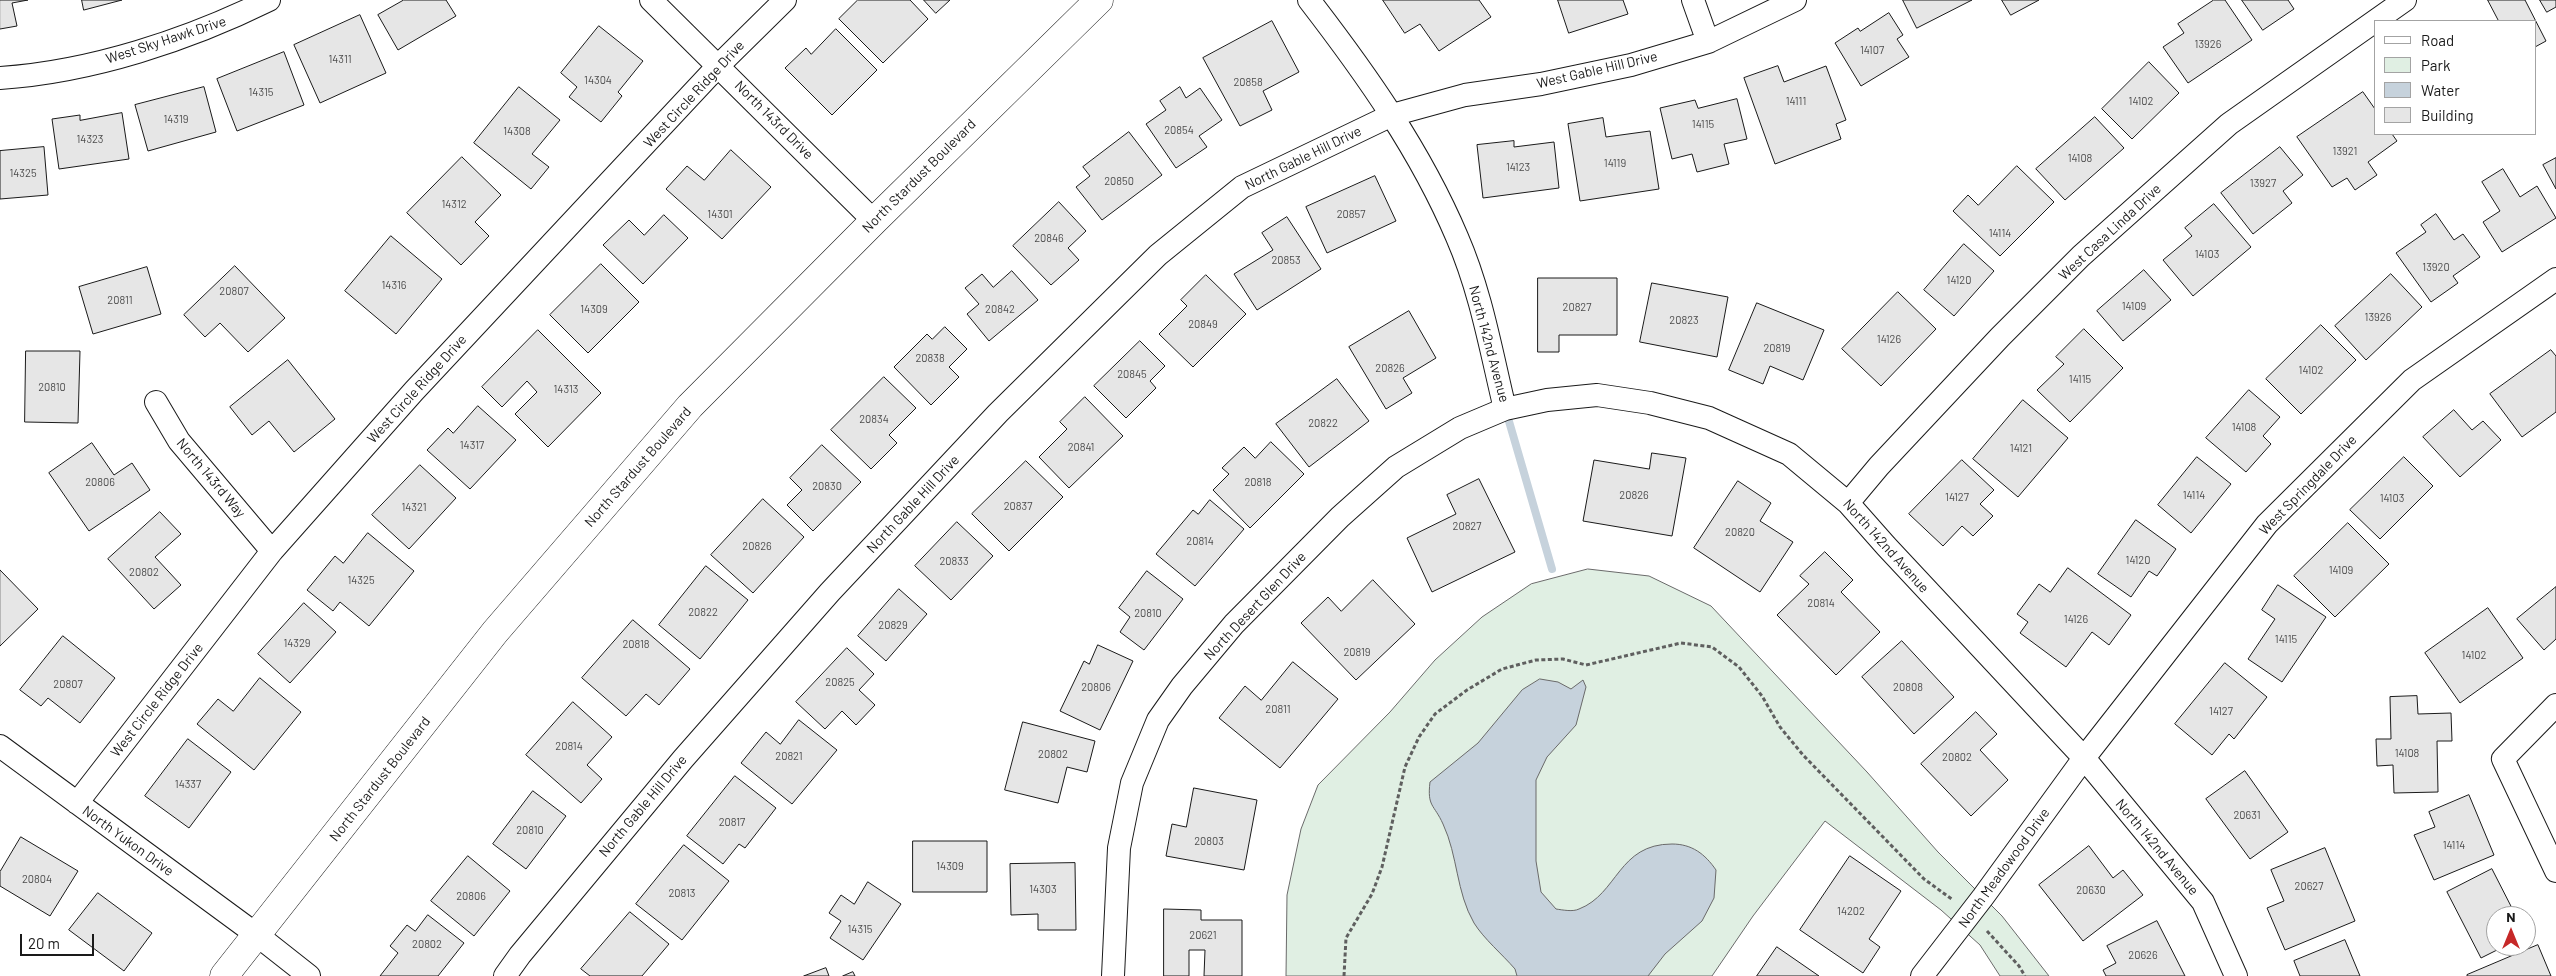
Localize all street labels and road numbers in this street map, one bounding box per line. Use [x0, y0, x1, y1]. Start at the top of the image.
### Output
street label: West Sky Hawk Drive [104, 13, 228, 67]
street label: West Circle Ridge Drive [640, 37, 748, 151]
street label: West Gable Hill Drive [1535, 48, 1659, 92]
street label: North 143rd Drive [731, 77, 817, 163]
street label: North Stardust Boulevard [859, 116, 979, 236]
street label: North Gable Hill Drive [1242, 122, 1364, 194]
street label: West Casa Linda Drive [2055, 180, 2165, 284]
street label: North 142nd Avenue [1465, 284, 1513, 404]
street label: West Circle Ridge Drive [364, 331, 470, 447]
street label: North Stardust Boulevard [581, 403, 695, 531]
street label: West Springdale Drive [2256, 431, 2360, 539]
street label: North 143rd Way [173, 435, 249, 521]
street label: North Gable Hill Drive [863, 452, 963, 556]
street label: North 142nd Avenue [1839, 496, 1933, 596]
street label: North Desert Glen Drive [1200, 548, 1310, 664]
street label: West Circle Ridge Drive [107, 640, 207, 760]
street label: North Stardust Boulevard [326, 713, 434, 845]
street label: North Gable Hill Drive [596, 752, 690, 860]
street label: North 142nd Avenue [2112, 796, 2202, 898]
street label: North Yukon Drive [79, 802, 177, 880]
street label: North Meadowood Drive [1955, 805, 2053, 931]

